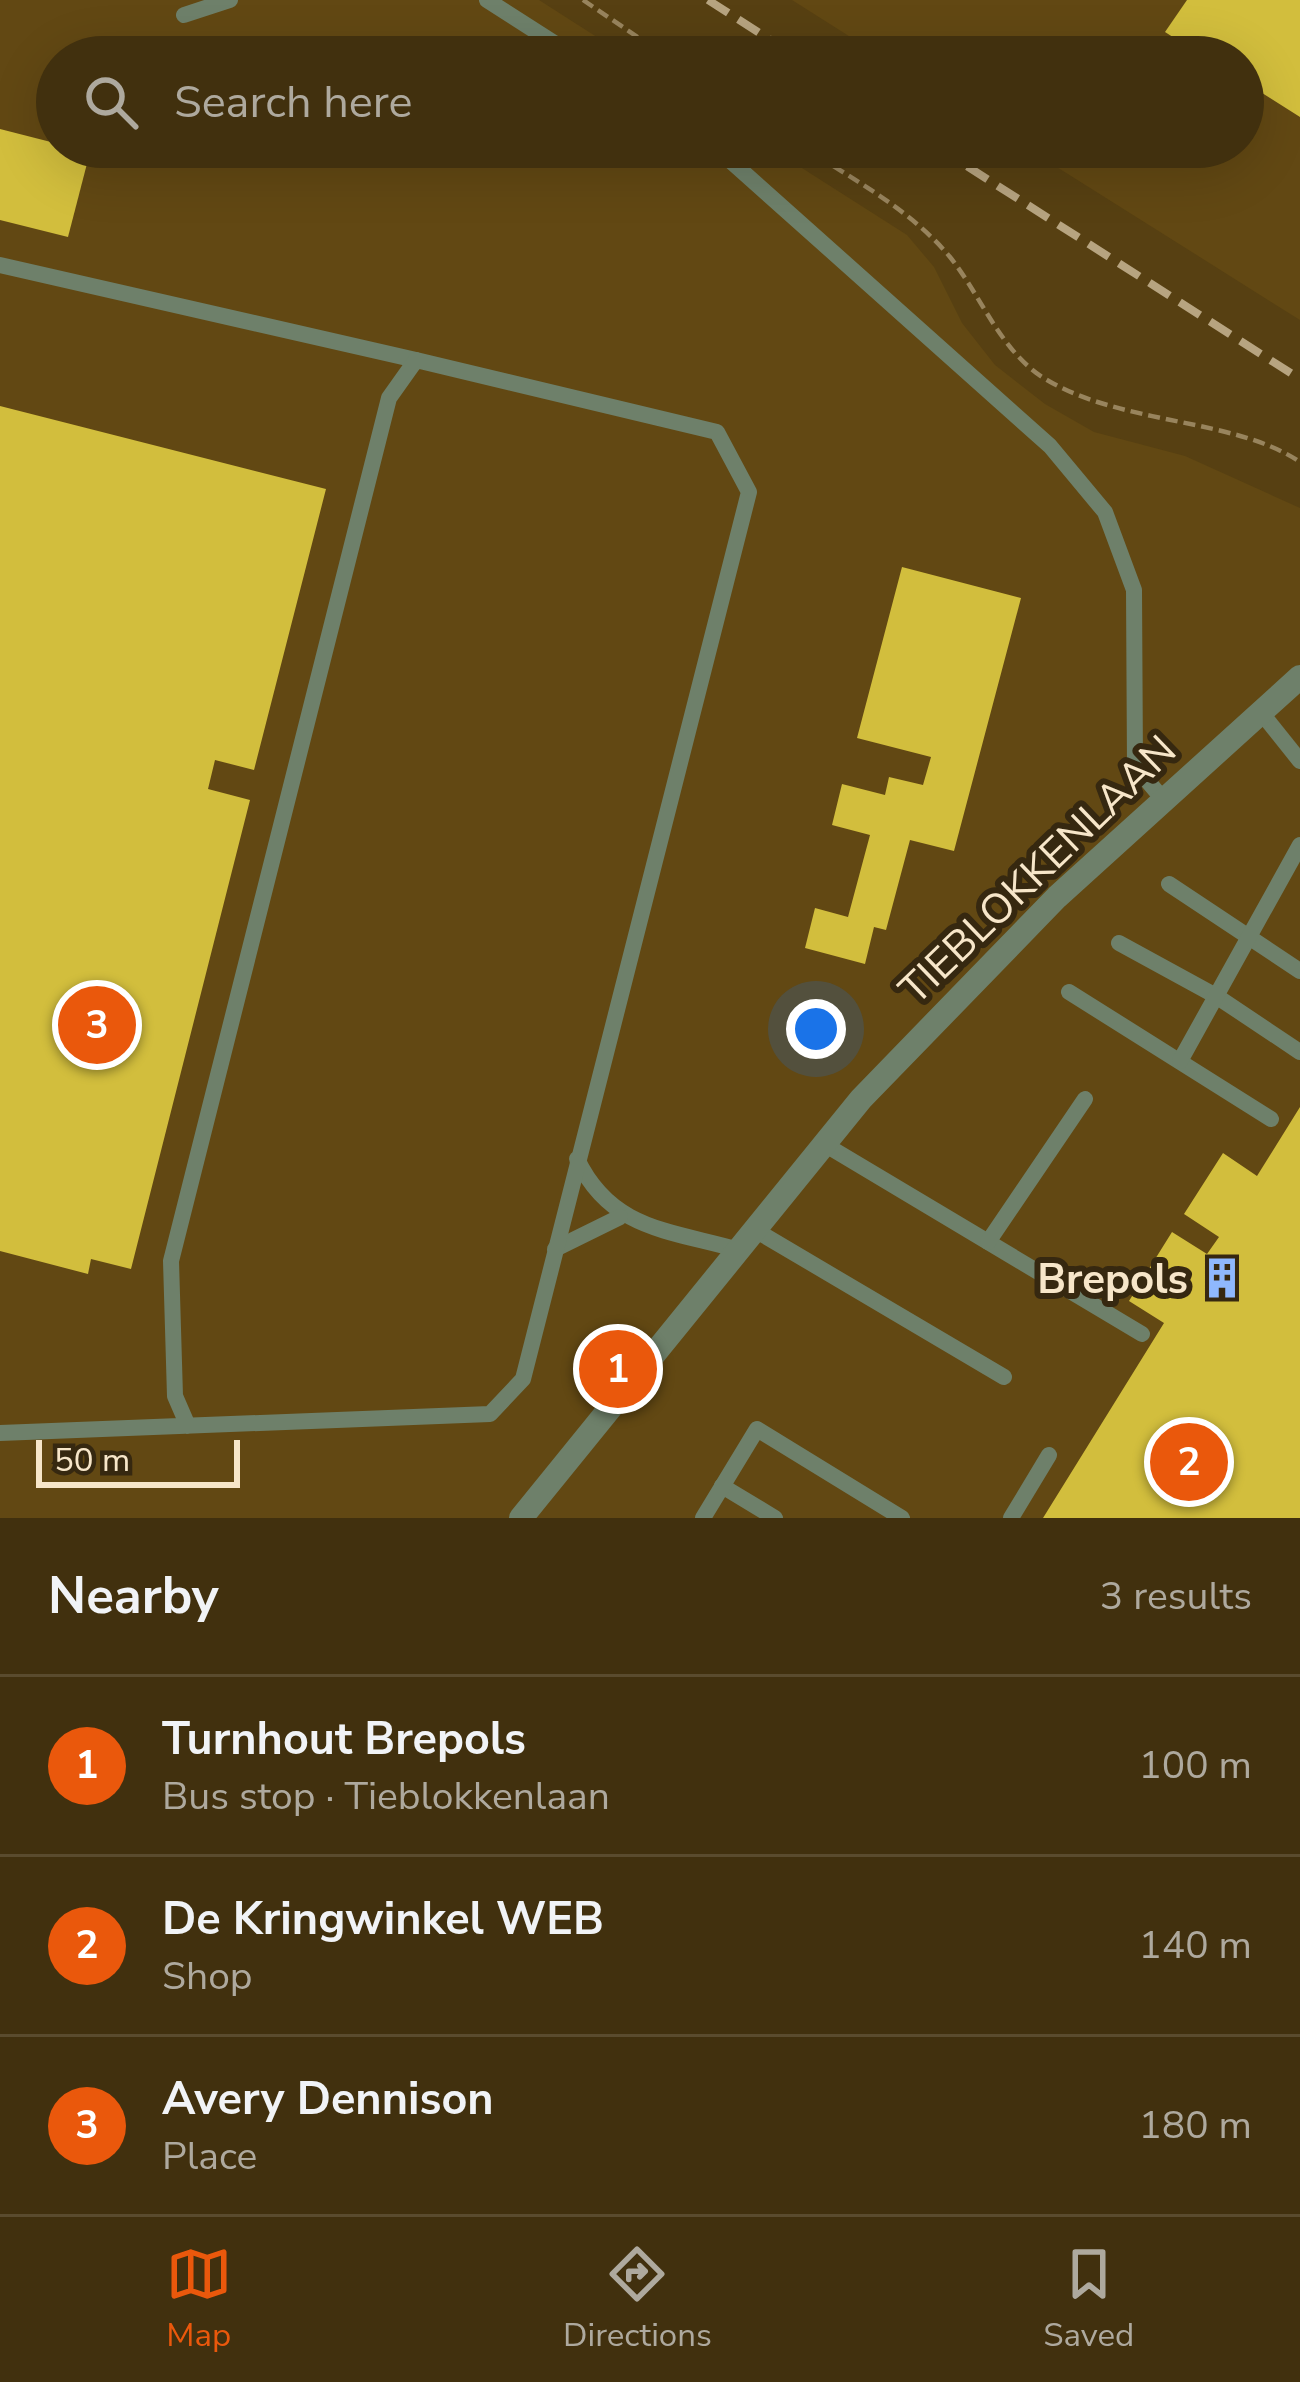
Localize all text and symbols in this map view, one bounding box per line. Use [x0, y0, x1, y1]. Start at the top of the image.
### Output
search box [36, 36, 1264, 168]
icon: search [78, 69, 144, 135]
text: Search here [174, 72, 413, 133]
street label: TIEBLOKKENLAAN [887, 723, 1189, 1017]
pin: 3 [58, 980, 136, 1070]
your location [786, 999, 846, 1059]
place label: Brepols [1037, 1251, 1188, 1308]
building icon: Brepols [1199, 1255, 1245, 1301]
pin: 1 [579, 1324, 657, 1414]
pin: 2 [1150, 1417, 1228, 1507]
scale bar [36, 1434, 240, 1487]
text: 50 m [54, 1438, 130, 1483]
text: Nearby [48, 1561, 219, 1631]
text: 3 results [1100, 1570, 1252, 1623]
text: Turnhout Brepols [162, 1709, 526, 1770]
text: 1 [75, 1739, 99, 1792]
text: 100 m [1138, 1739, 1252, 1792]
text: Bus stop · Tieblokkenlaan [162, 1770, 610, 1823]
text: De Kringwinkel WEB [162, 1889, 604, 1950]
text: 2 [75, 1919, 99, 1972]
text: 140 m [1138, 1919, 1252, 1972]
text: Shop [162, 1950, 253, 2003]
text: Avery Dennison [162, 2069, 494, 2130]
text: 3 [75, 2099, 99, 2152]
text: 180 m [1138, 2099, 1252, 2152]
text: Place [162, 2130, 257, 2183]
tab: Map [166, 2241, 232, 2358]
tab: Directions [563, 2241, 712, 2358]
tab: Saved [1043, 2241, 1134, 2358]

